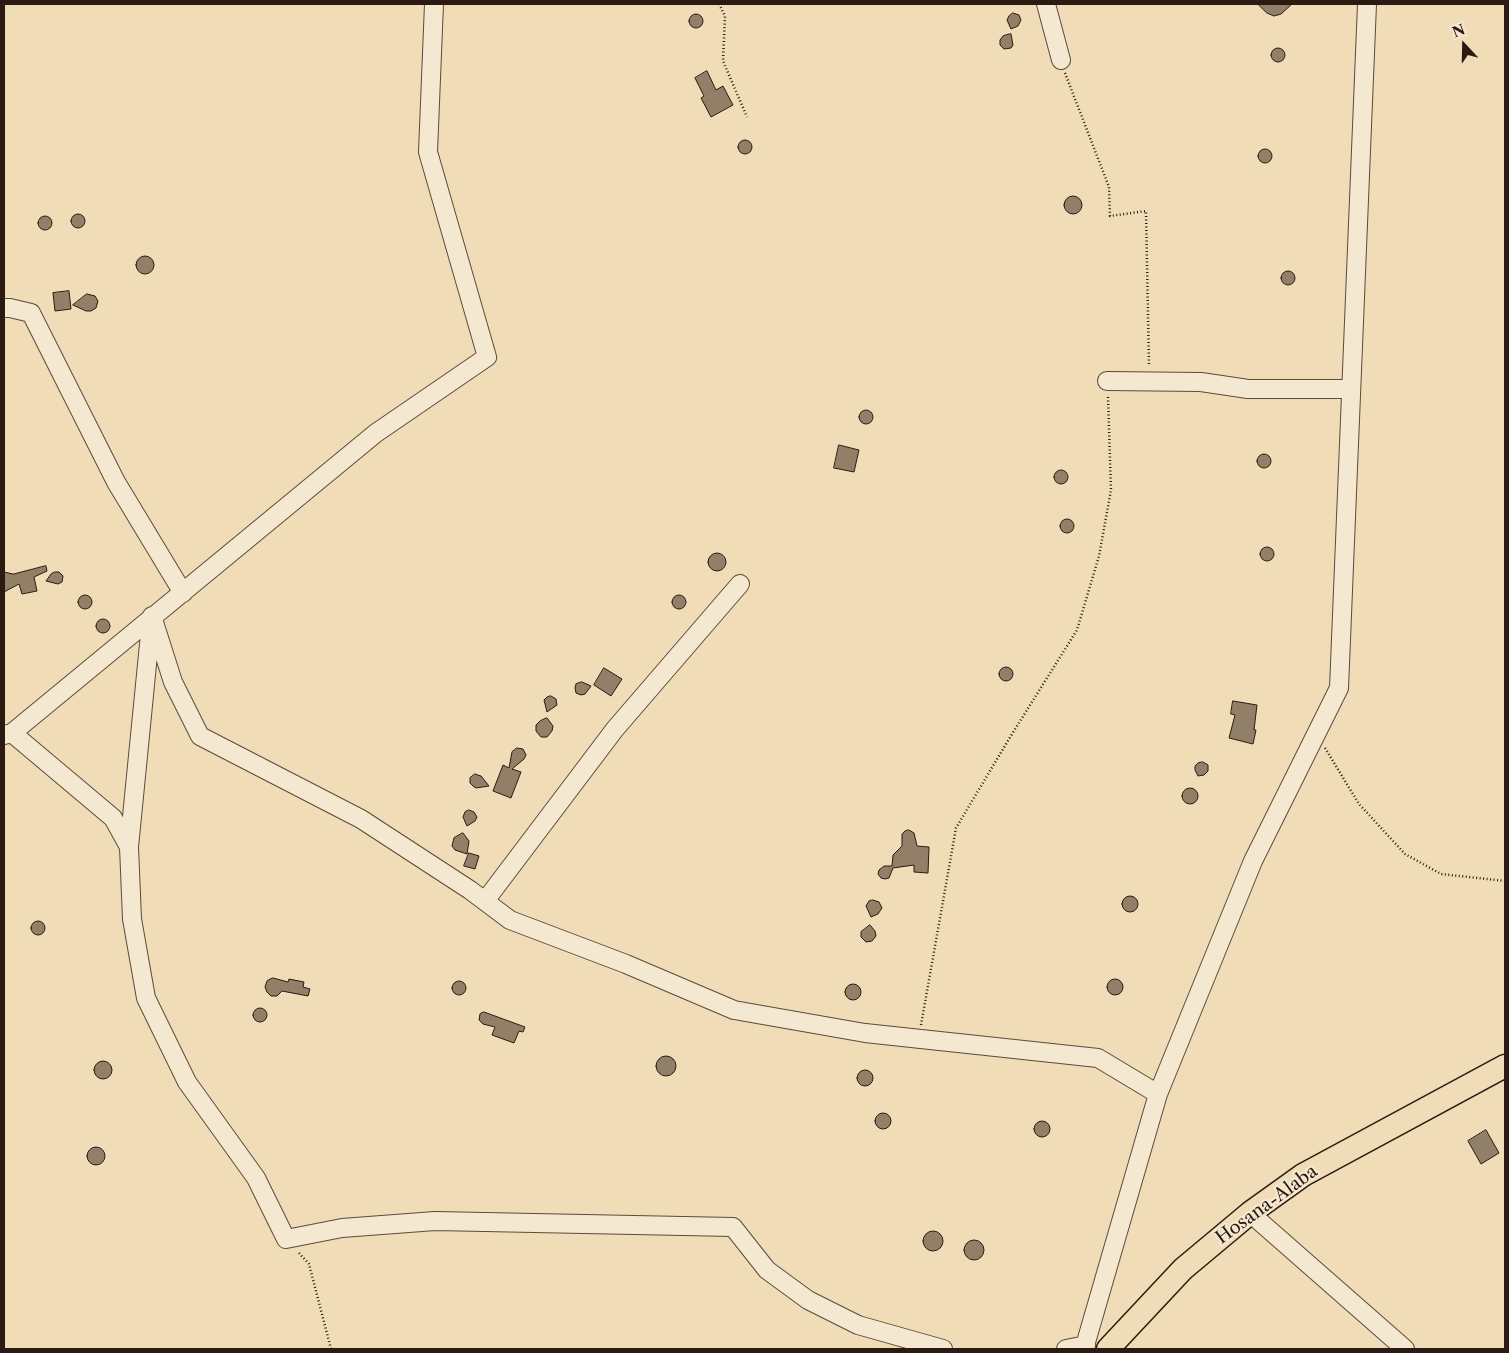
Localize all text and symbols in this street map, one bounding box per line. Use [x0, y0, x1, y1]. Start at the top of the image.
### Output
north arrow [1439, 20, 1489, 70]
text: N [1450, 20, 1468, 42]
street label: Hosana-Alaba [1212, 1161, 1322, 1249]

